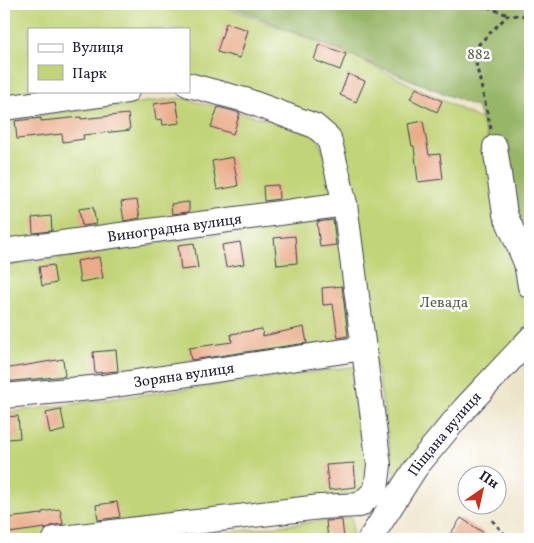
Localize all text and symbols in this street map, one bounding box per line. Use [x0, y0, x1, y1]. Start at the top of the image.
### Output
legend [28, 28, 190, 92]
text: Вулиця [72, 38, 124, 59]
park label: 882 [467, 45, 491, 66]
text: Парк [72, 64, 107, 85]
street label: Виноградна вулиця [106, 209, 243, 249]
park label: Левада [420, 293, 468, 314]
street label: Зоряна вулиця [132, 358, 236, 394]
street label: Піщана вулиця [404, 388, 487, 481]
north arrow [456, 466, 506, 516]
text: Пн [475, 467, 502, 494]

